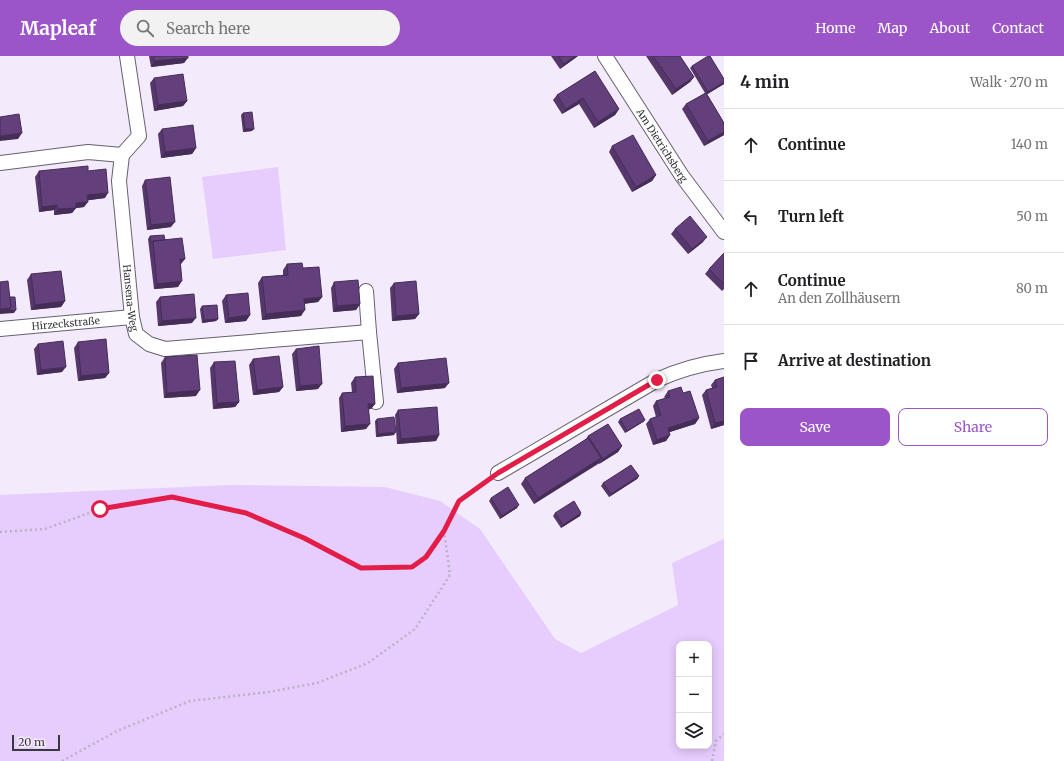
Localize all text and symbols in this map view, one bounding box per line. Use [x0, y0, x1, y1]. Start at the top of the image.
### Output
search box [120, 10, 400, 46]
text: Mapleaf [20, 16, 96, 40]
icon: search [134, 17, 156, 39]
text: Search here [166, 19, 250, 38]
text: Home [815, 19, 856, 37]
text: Map [878, 19, 907, 37]
text: About [929, 19, 970, 37]
text: Contact [992, 19, 1044, 37]
text: 4 min [740, 71, 789, 93]
text: Walk · 270 m [970, 74, 1048, 91]
street label: Am Dietrichsberg [633, 105, 690, 185]
icon: ahead [740, 134, 762, 156]
text: Continue [778, 135, 846, 154]
text: 140 m [1011, 136, 1048, 153]
icon: left [740, 206, 762, 228]
text: Turn left [778, 207, 844, 226]
text: 50 m [1016, 208, 1048, 225]
street label: Hansena-Weg [120, 264, 141, 333]
text: Continue [778, 271, 846, 290]
icon: ahead [740, 278, 762, 300]
text: 80 m [1016, 280, 1048, 297]
text: An den Zollhäusern [778, 290, 900, 307]
street label: Hirzeckstraße [31, 314, 100, 333]
icon: arrive [740, 350, 762, 372]
text: Arrive at destination [778, 351, 931, 370]
route end [648, 371, 666, 389]
button: Save [740, 408, 890, 446]
button: Share [898, 408, 1048, 446]
route start [91, 500, 109, 518]
map controls [676, 641, 712, 749]
button: + [676, 641, 712, 677]
button: − [676, 677, 712, 713]
button: layers [676, 713, 712, 749]
scale bar [12, 733, 60, 752]
text: 20 m [18, 735, 45, 749]

